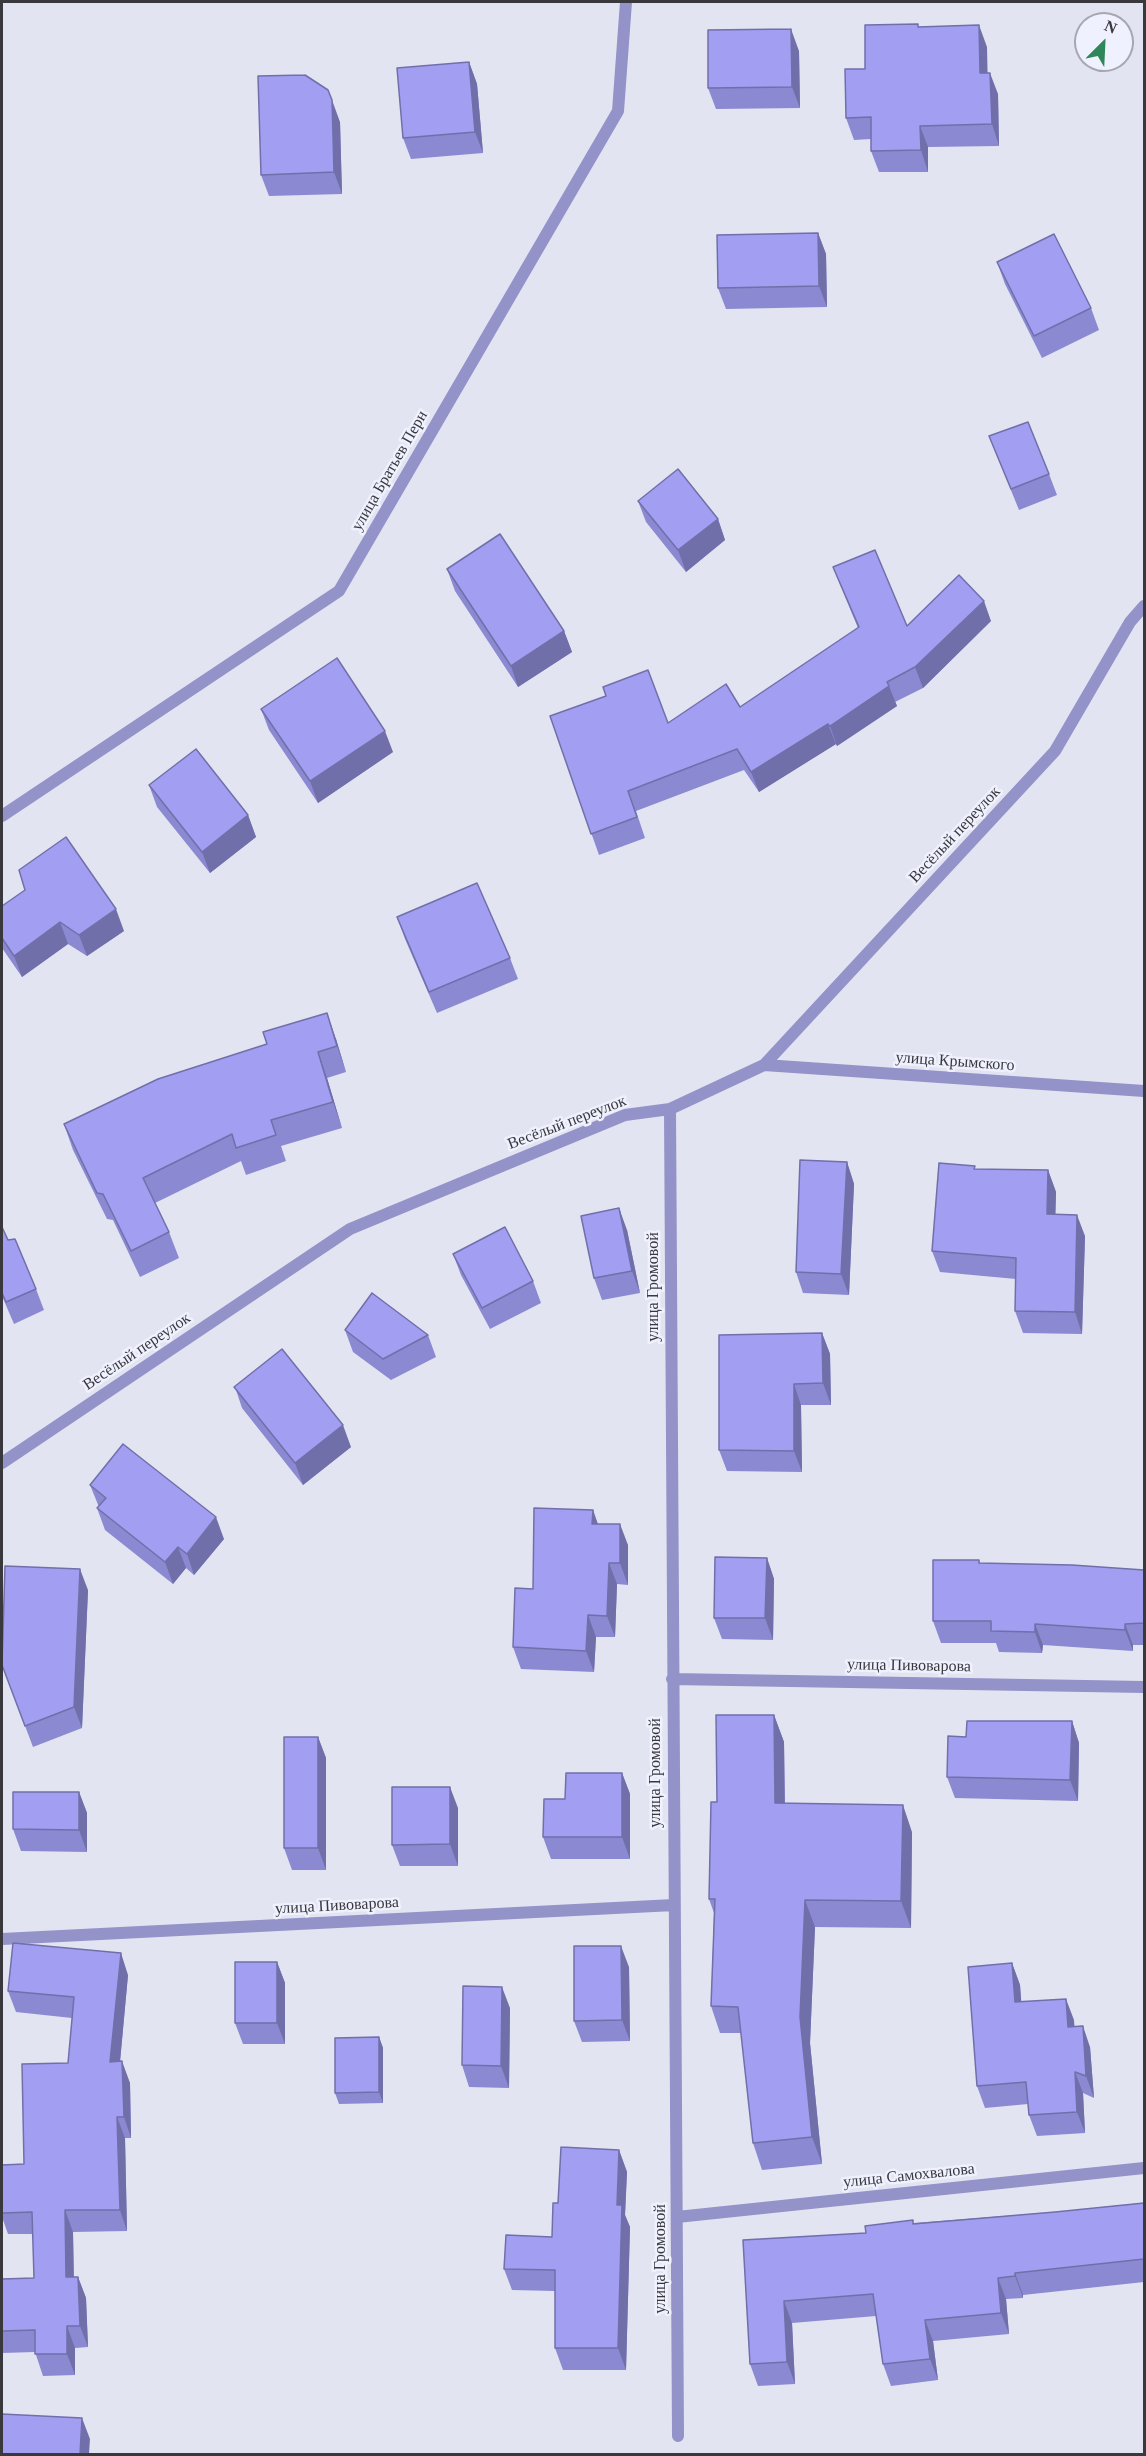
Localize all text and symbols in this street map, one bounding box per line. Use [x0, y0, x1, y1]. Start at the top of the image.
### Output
north arrow [1074, 12, 1134, 72]
text: N [1102, 17, 1119, 37]
street label: улица Братьев Перн [348, 408, 432, 534]
street label: Весёлый переулок [905, 783, 1005, 887]
street label: улица Крымского [895, 1048, 1015, 1076]
street label: Весёлый переулок [505, 1092, 629, 1154]
street label: улица Громовой [644, 1232, 664, 1342]
street label: Весёлый переулок [80, 1309, 194, 1395]
street label: улица Пивоварова [847, 1655, 971, 1677]
street label: улица Громовой [646, 1718, 666, 1828]
street label: улица Пивоварова [275, 1893, 399, 1919]
street label: улица Самохвалова [842, 2160, 976, 2192]
street label: улица Громовой [651, 2204, 671, 2314]

